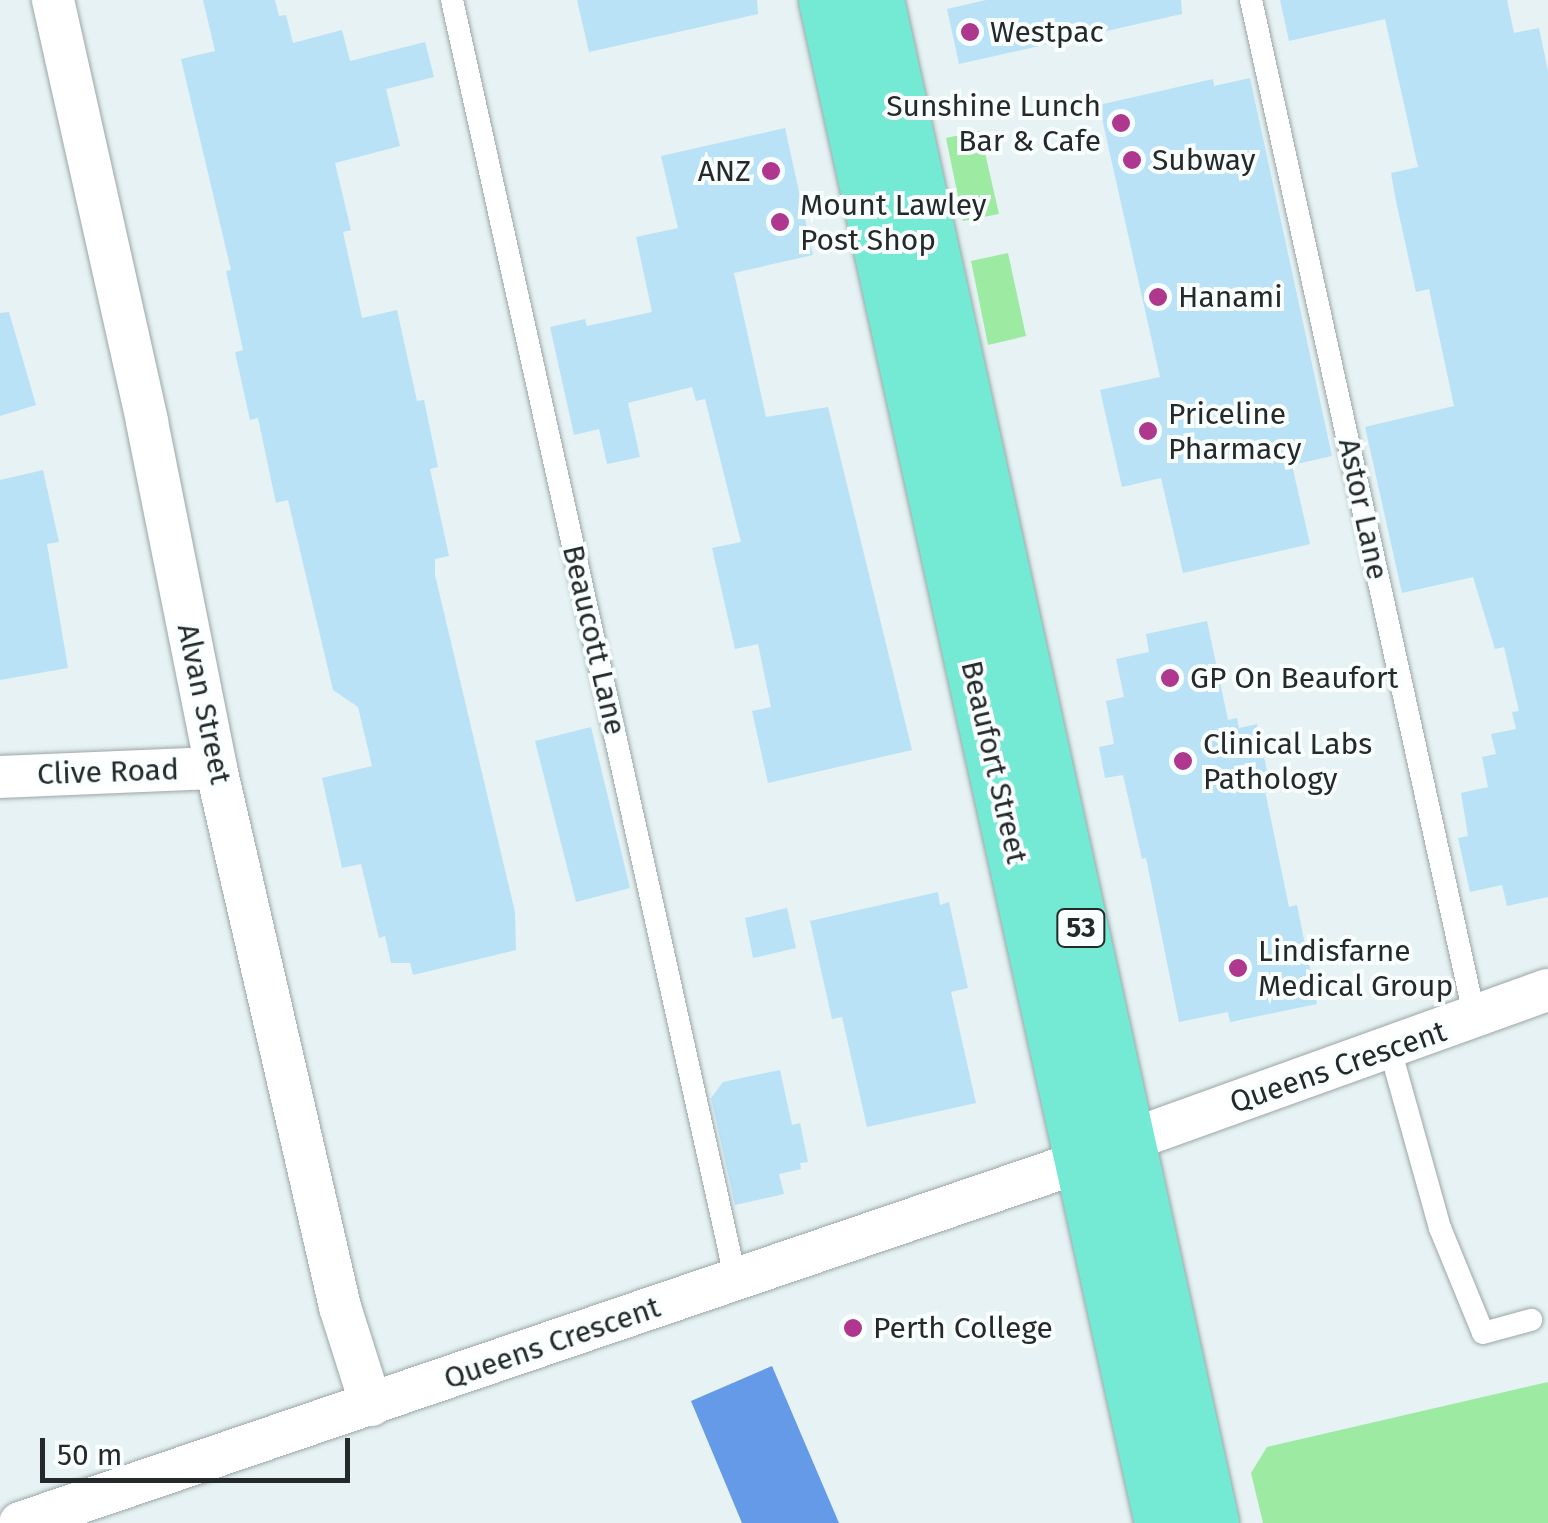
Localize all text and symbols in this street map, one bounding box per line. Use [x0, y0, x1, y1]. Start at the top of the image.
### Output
place label: Westpac [990, 14, 1104, 50]
marker: Westpac [959, 21, 981, 43]
place label: Sunshine Lunch Bar & Cafe [886, 88, 1101, 158]
marker: Sunshine Lunch Bar & Cafe [1110, 112, 1132, 134]
place label: Subway [1152, 142, 1255, 178]
marker: Subway [1121, 149, 1143, 171]
place label: ANZ [698, 153, 751, 189]
marker: ANZ [760, 160, 782, 182]
place label: Mount Lawley Post Shop [800, 187, 987, 258]
marker: Mount Lawley Post Shop [769, 211, 791, 233]
place label: Hanami [1178, 279, 1283, 315]
marker: Hanami [1147, 286, 1169, 308]
place label: Priceline Pharmacy [1168, 396, 1301, 466]
marker: Priceline Pharmacy [1137, 420, 1159, 442]
street label: Astor Lane [1330, 435, 1396, 583]
street label: Beaucott Lane [555, 542, 633, 738]
street label: Alvan Street [169, 620, 239, 788]
street label: Beaufort Street [953, 657, 1035, 867]
place label: GP On Beaufort [1190, 660, 1398, 696]
marker: GP On Beaufort [1159, 667, 1181, 689]
place label: Clinical Labs Pathology [1203, 726, 1372, 796]
marker: Clinical Labs Pathology [1172, 750, 1194, 772]
street label: Clive Road [36, 752, 180, 792]
road number: 53 [1056, 905, 1106, 951]
place label: Lindisfarne Medical Group [1258, 933, 1453, 1004]
marker: Lindisfarne Medical Group [1227, 957, 1249, 979]
street label: Queens Crescent [1225, 1013, 1451, 1121]
street label: Queens Crescent [439, 1289, 665, 1397]
place label: Perth College [873, 1310, 1053, 1346]
marker: Perth College [842, 1317, 864, 1339]
scale bar [45, 1418, 355, 1480]
text: 50 m [57, 1437, 122, 1473]

